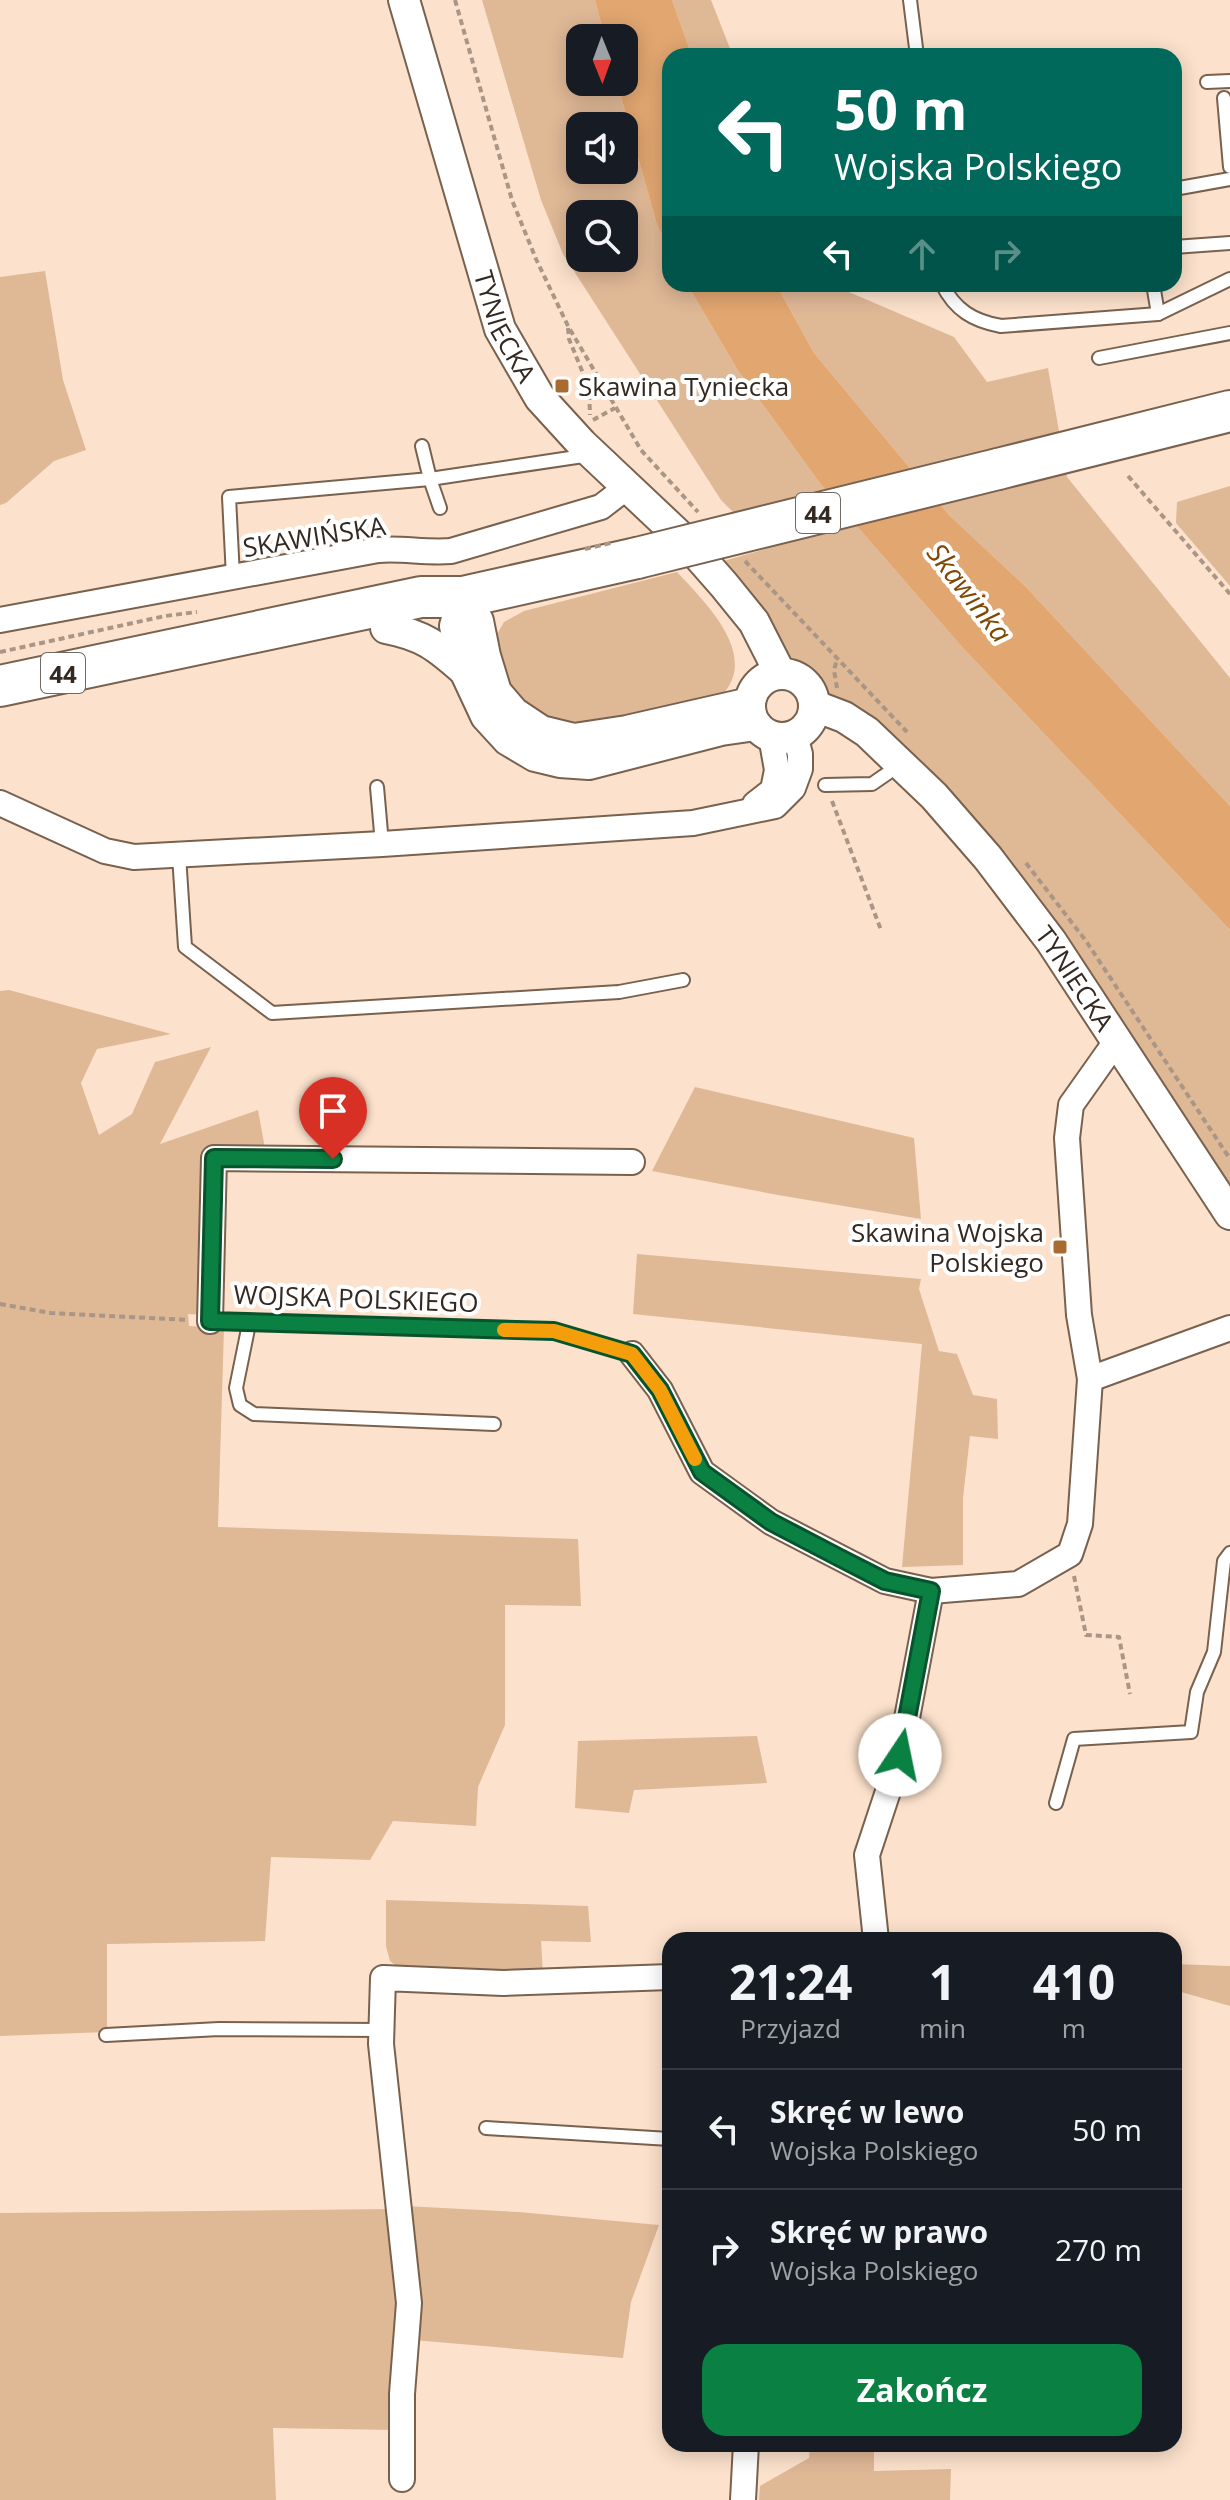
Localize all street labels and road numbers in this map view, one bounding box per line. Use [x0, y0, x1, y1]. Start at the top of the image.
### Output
street label: TYNIECKA [466, 266, 545, 389]
road number: 44 [796, 493, 840, 533]
street label: SKAWIŃSKA [240, 507, 389, 565]
road number: 44 [41, 653, 85, 693]
street label: TYNIECKA [1028, 918, 1123, 1038]
street label: WOJSKA POLSKIEGO [233, 1276, 479, 1320]

